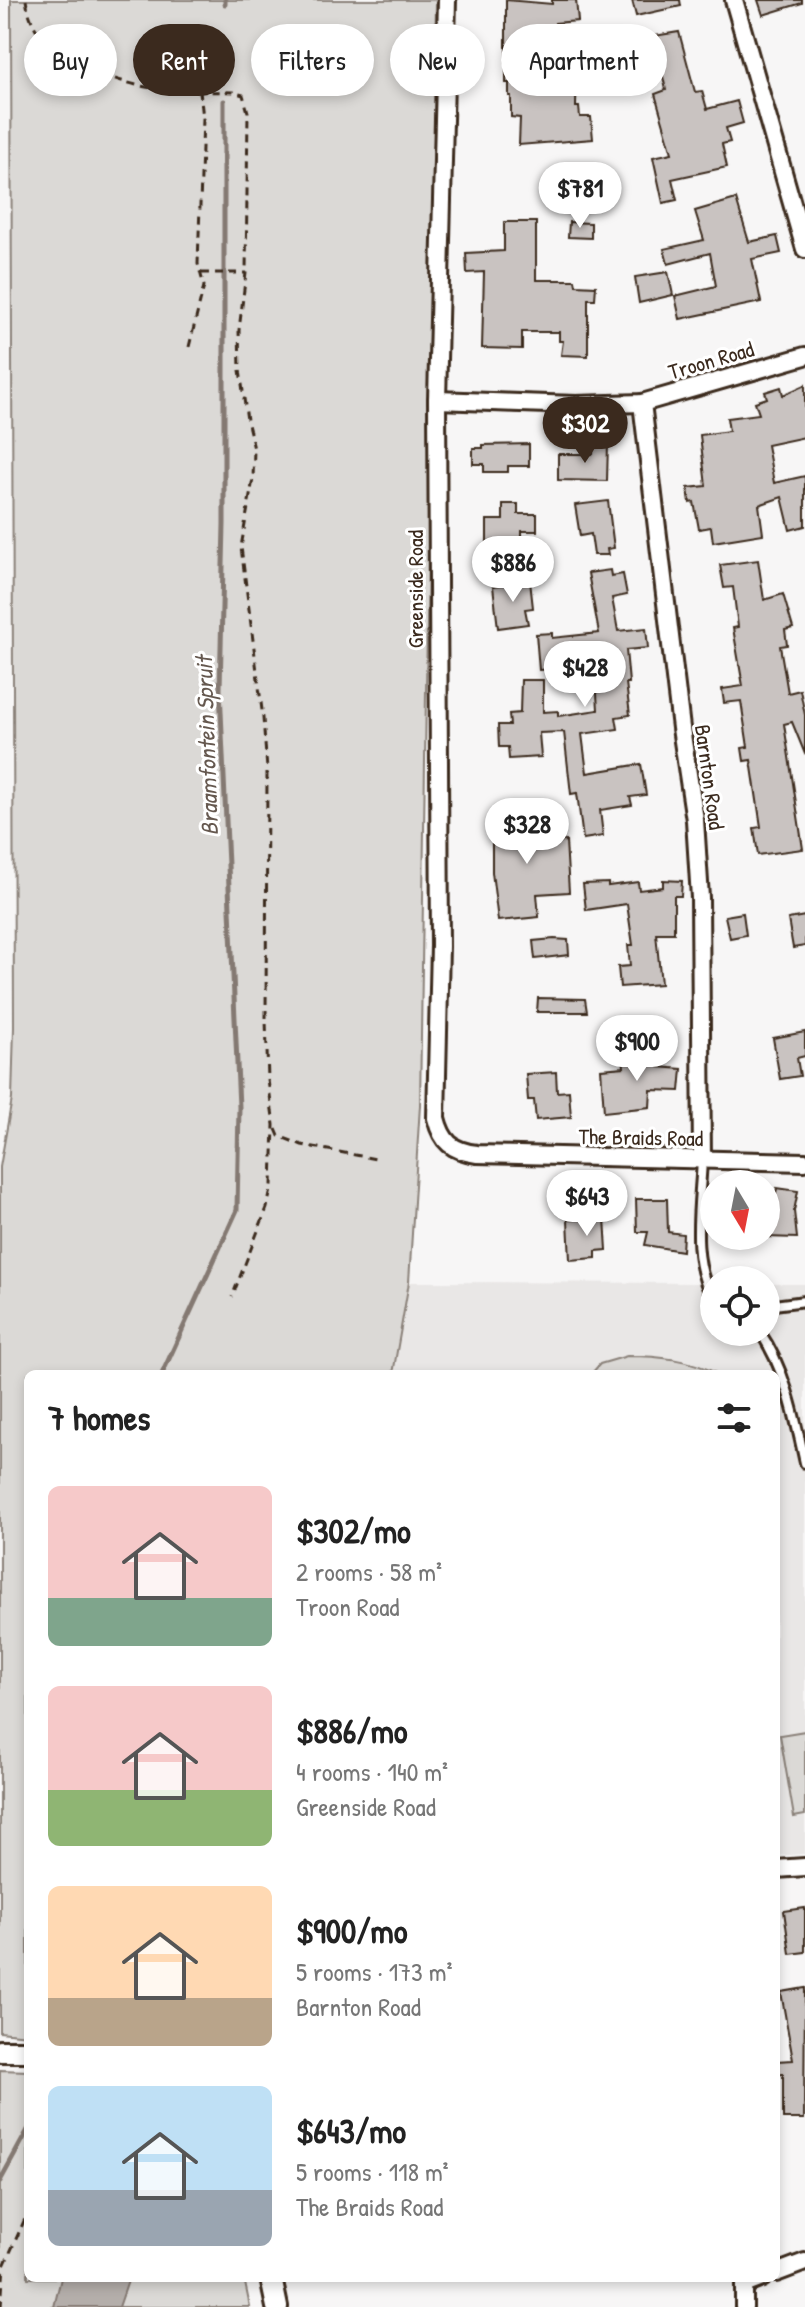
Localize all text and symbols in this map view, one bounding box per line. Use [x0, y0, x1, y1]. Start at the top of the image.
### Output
chip: Buy [24, 24, 117, 96]
chip: Rent [133, 24, 235, 96]
chip: Filters [251, 24, 374, 96]
chip: New [390, 24, 485, 96]
chip: Apartment [501, 24, 667, 96]
pin: $781 [533, 162, 627, 230]
text: $781 [557, 170, 603, 205]
street label: Troon Road [665, 333, 758, 386]
pin: $302 [538, 397, 632, 465]
text: $302 [561, 405, 609, 440]
street label: Greenside Road [400, 529, 430, 648]
pin: $886 [466, 536, 560, 604]
text: $886 [490, 544, 536, 579]
pin: $428 [538, 641, 632, 709]
text: $428 [562, 649, 608, 684]
water label: Braamfontein Spruit [187, 652, 226, 836]
street label: Barnton Road [688, 723, 732, 832]
pin: $328 [480, 798, 574, 866]
text: $328 [503, 806, 551, 841]
pin: $900 [590, 1015, 684, 1083]
text: $900 [614, 1023, 660, 1058]
street label: The Braids Road [578, 1121, 704, 1153]
pin: $643 [540, 1170, 634, 1238]
north arrow [700, 1170, 780, 1250]
map controls [700, 1170, 780, 1346]
text: $643 [565, 1178, 609, 1213]
button: locate [700, 1266, 780, 1346]
text: 7 homes [48, 1395, 150, 1441]
icon: filters [712, 1396, 756, 1440]
text: $302/mo [296, 1508, 411, 1554]
icon: home [112, 1518, 208, 1614]
text: 2 rooms · 58 m² [296, 1554, 442, 1589]
text: Troon Road [296, 1589, 399, 1624]
text: $886/mo [296, 1708, 407, 1754]
icon: home [112, 1718, 208, 1814]
text: 4 rooms · 140 m² [296, 1754, 448, 1789]
text: Greenside Road [296, 1789, 436, 1824]
text: $900/mo [296, 1908, 407, 1954]
icon: home [112, 1918, 208, 2014]
text: 5 rooms · 173 m² [296, 1954, 452, 1989]
text: Barnton Road [296, 1989, 421, 2024]
text: $643/mo [296, 2108, 406, 2154]
icon: home [112, 2118, 208, 2214]
text: 5 rooms · 118 m² [296, 2154, 449, 2189]
text: The Braids Road [296, 2189, 443, 2224]

